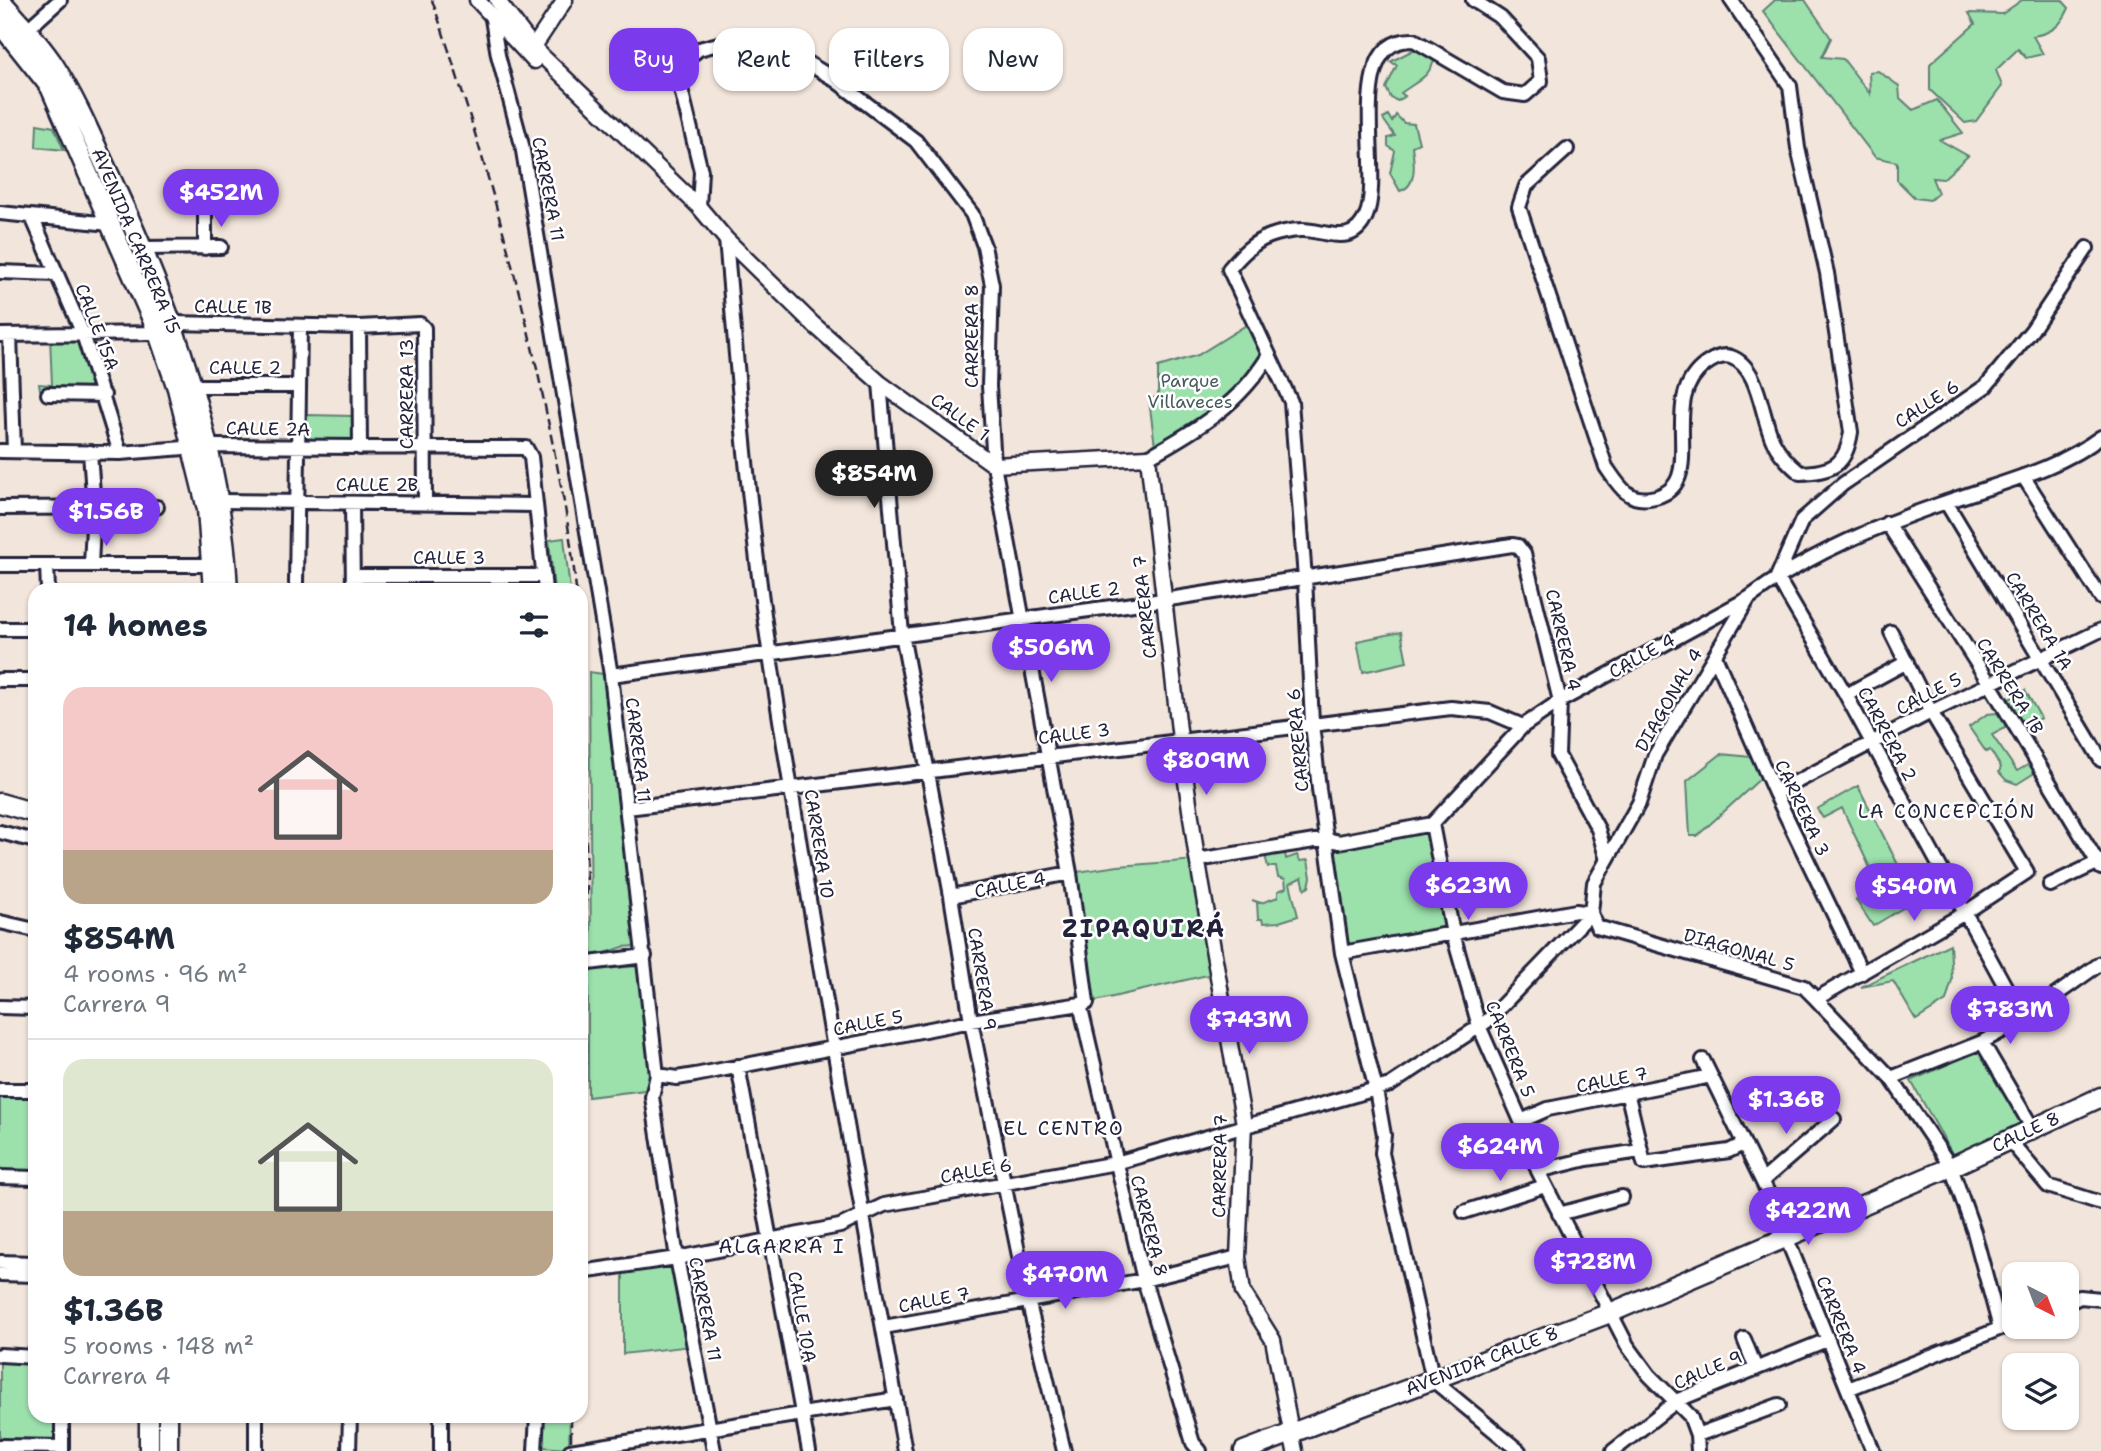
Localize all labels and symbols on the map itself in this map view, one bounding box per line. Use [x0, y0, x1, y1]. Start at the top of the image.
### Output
street label: CARRERA 11 [526, 135, 570, 243]
street label: AVENIDA CARRERA 15 [86, 145, 186, 337]
pin: $452M [172, 170, 270, 229]
street label: CALLE 15A [70, 280, 124, 374]
street label: CARRERA 8 [960, 284, 984, 388]
street label: CALLE 1B [194, 294, 272, 320]
street label: CARRERA 13 [395, 339, 419, 449]
street label: CALLE 2 [209, 356, 281, 380]
park label: Parque Villaveces [1147, 369, 1233, 414]
street label: CALLE 6 [1890, 374, 1964, 434]
street label: CALLE 1 [926, 388, 994, 446]
street label: CALLE 2A [226, 416, 310, 442]
pin: $854M [825, 450, 923, 510]
street label: CALLE 2B [336, 473, 418, 497]
pin: $1.56B [49, 489, 163, 548]
street label: CALLE 3 [413, 546, 485, 570]
street label: CARRERA 7 [1128, 554, 1162, 660]
street label: CARRERA 1A [2000, 567, 2078, 675]
street label: CALLE 2 [1047, 576, 1121, 610]
street label: CARRERA 4 [1540, 587, 1586, 693]
pin: $506M [1002, 624, 1100, 684]
street label: CALLE 4 [1605, 628, 1679, 684]
street label: CARRERA 1B [1971, 633, 2049, 739]
street label: DIAGONAL 4 [1630, 644, 1708, 756]
street label: CALLE 5 [1892, 667, 1966, 721]
street label: CARRERA 2 [1852, 683, 1922, 785]
street label: CARRERA 6 [1282, 687, 1314, 793]
street label: CARRERA 11 [620, 696, 656, 804]
street label: CALLE 3 [1037, 718, 1111, 750]
pin: $809M [1157, 738, 1255, 797]
street label: CARRERA 3 [1769, 756, 1835, 860]
street label: CARRERA 10 [798, 787, 840, 901]
district label: LA CONCEPCIÓN [1858, 798, 2036, 824]
pin: $623M [1419, 862, 1517, 922]
pin: $540M [1865, 864, 1963, 923]
street label: CALLE 4 [972, 866, 1048, 904]
district label: ZIPAQUIRÁ [1062, 911, 1226, 945]
street label: DIAGONAL 5 [1681, 923, 1797, 977]
street label: CARRERA 9 [962, 926, 1002, 1032]
pin: $783M [1961, 986, 2059, 1046]
pin: $743M [1200, 996, 1298, 1056]
street label: CARRERA 5 [1480, 997, 1540, 1101]
street label: CALLE 5 [831, 1004, 905, 1042]
street label: CALLE 7 [1574, 1061, 1650, 1099]
pin: $1.36B [1729, 1076, 1843, 1136]
street label: CALLE 8 [1988, 1106, 2064, 1158]
street label: CARRERA 7 [1207, 1114, 1233, 1218]
district label: EL CENTRO [1003, 1116, 1125, 1141]
pin: $624M [1451, 1124, 1549, 1183]
street label: CALLE 6 [938, 1153, 1014, 1189]
street label: CARRERA 8 [1125, 1173, 1173, 1279]
pin: $422M [1759, 1188, 1857, 1247]
district label: ALGARRA I [719, 1234, 845, 1259]
pin: $728M [1544, 1238, 1642, 1298]
pin: $470M [1016, 1252, 1114, 1311]
street label: CARRERA 11 [683, 1255, 727, 1363]
north arrow [2002, 1262, 2079, 1339]
street label: CALLE 10A [782, 1269, 822, 1365]
street label: CARRERA 4 [1810, 1272, 1872, 1378]
street label: CALLE 7 [896, 1281, 972, 1319]
street label: AVENIDA CALLE 8 [1402, 1321, 1562, 1401]
street label: CALLE 9 [1670, 1345, 1746, 1395]

